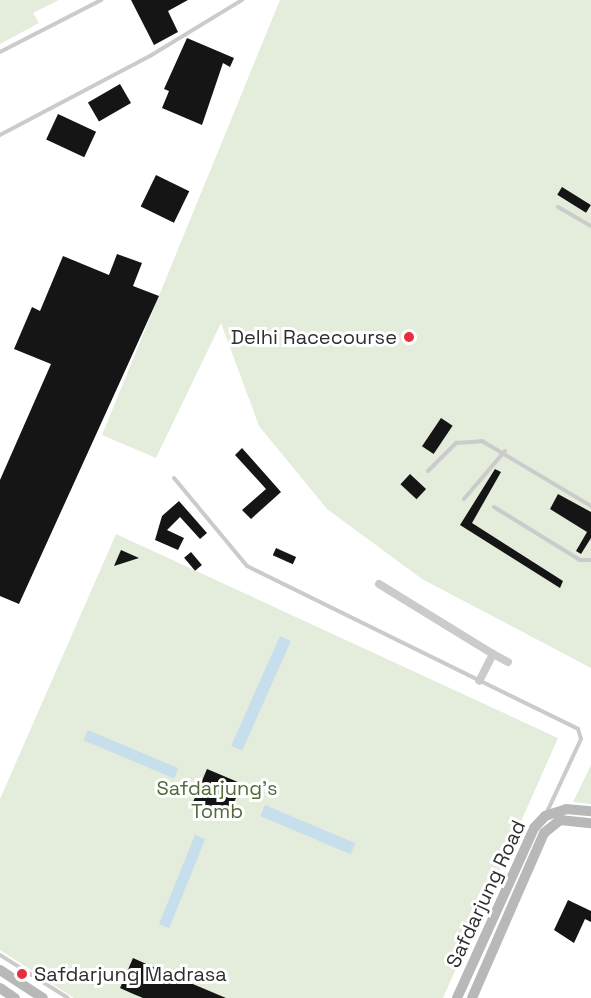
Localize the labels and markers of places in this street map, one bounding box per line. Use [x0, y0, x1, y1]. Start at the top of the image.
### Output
place label: Delhi Racecourse [231, 325, 397, 349]
marker: Delhi Racecourse [402, 330, 416, 344]
place label: Safdarjung Madrasa [34, 962, 227, 986]
marker: Safdarjung Madrasa [15, 967, 29, 981]

